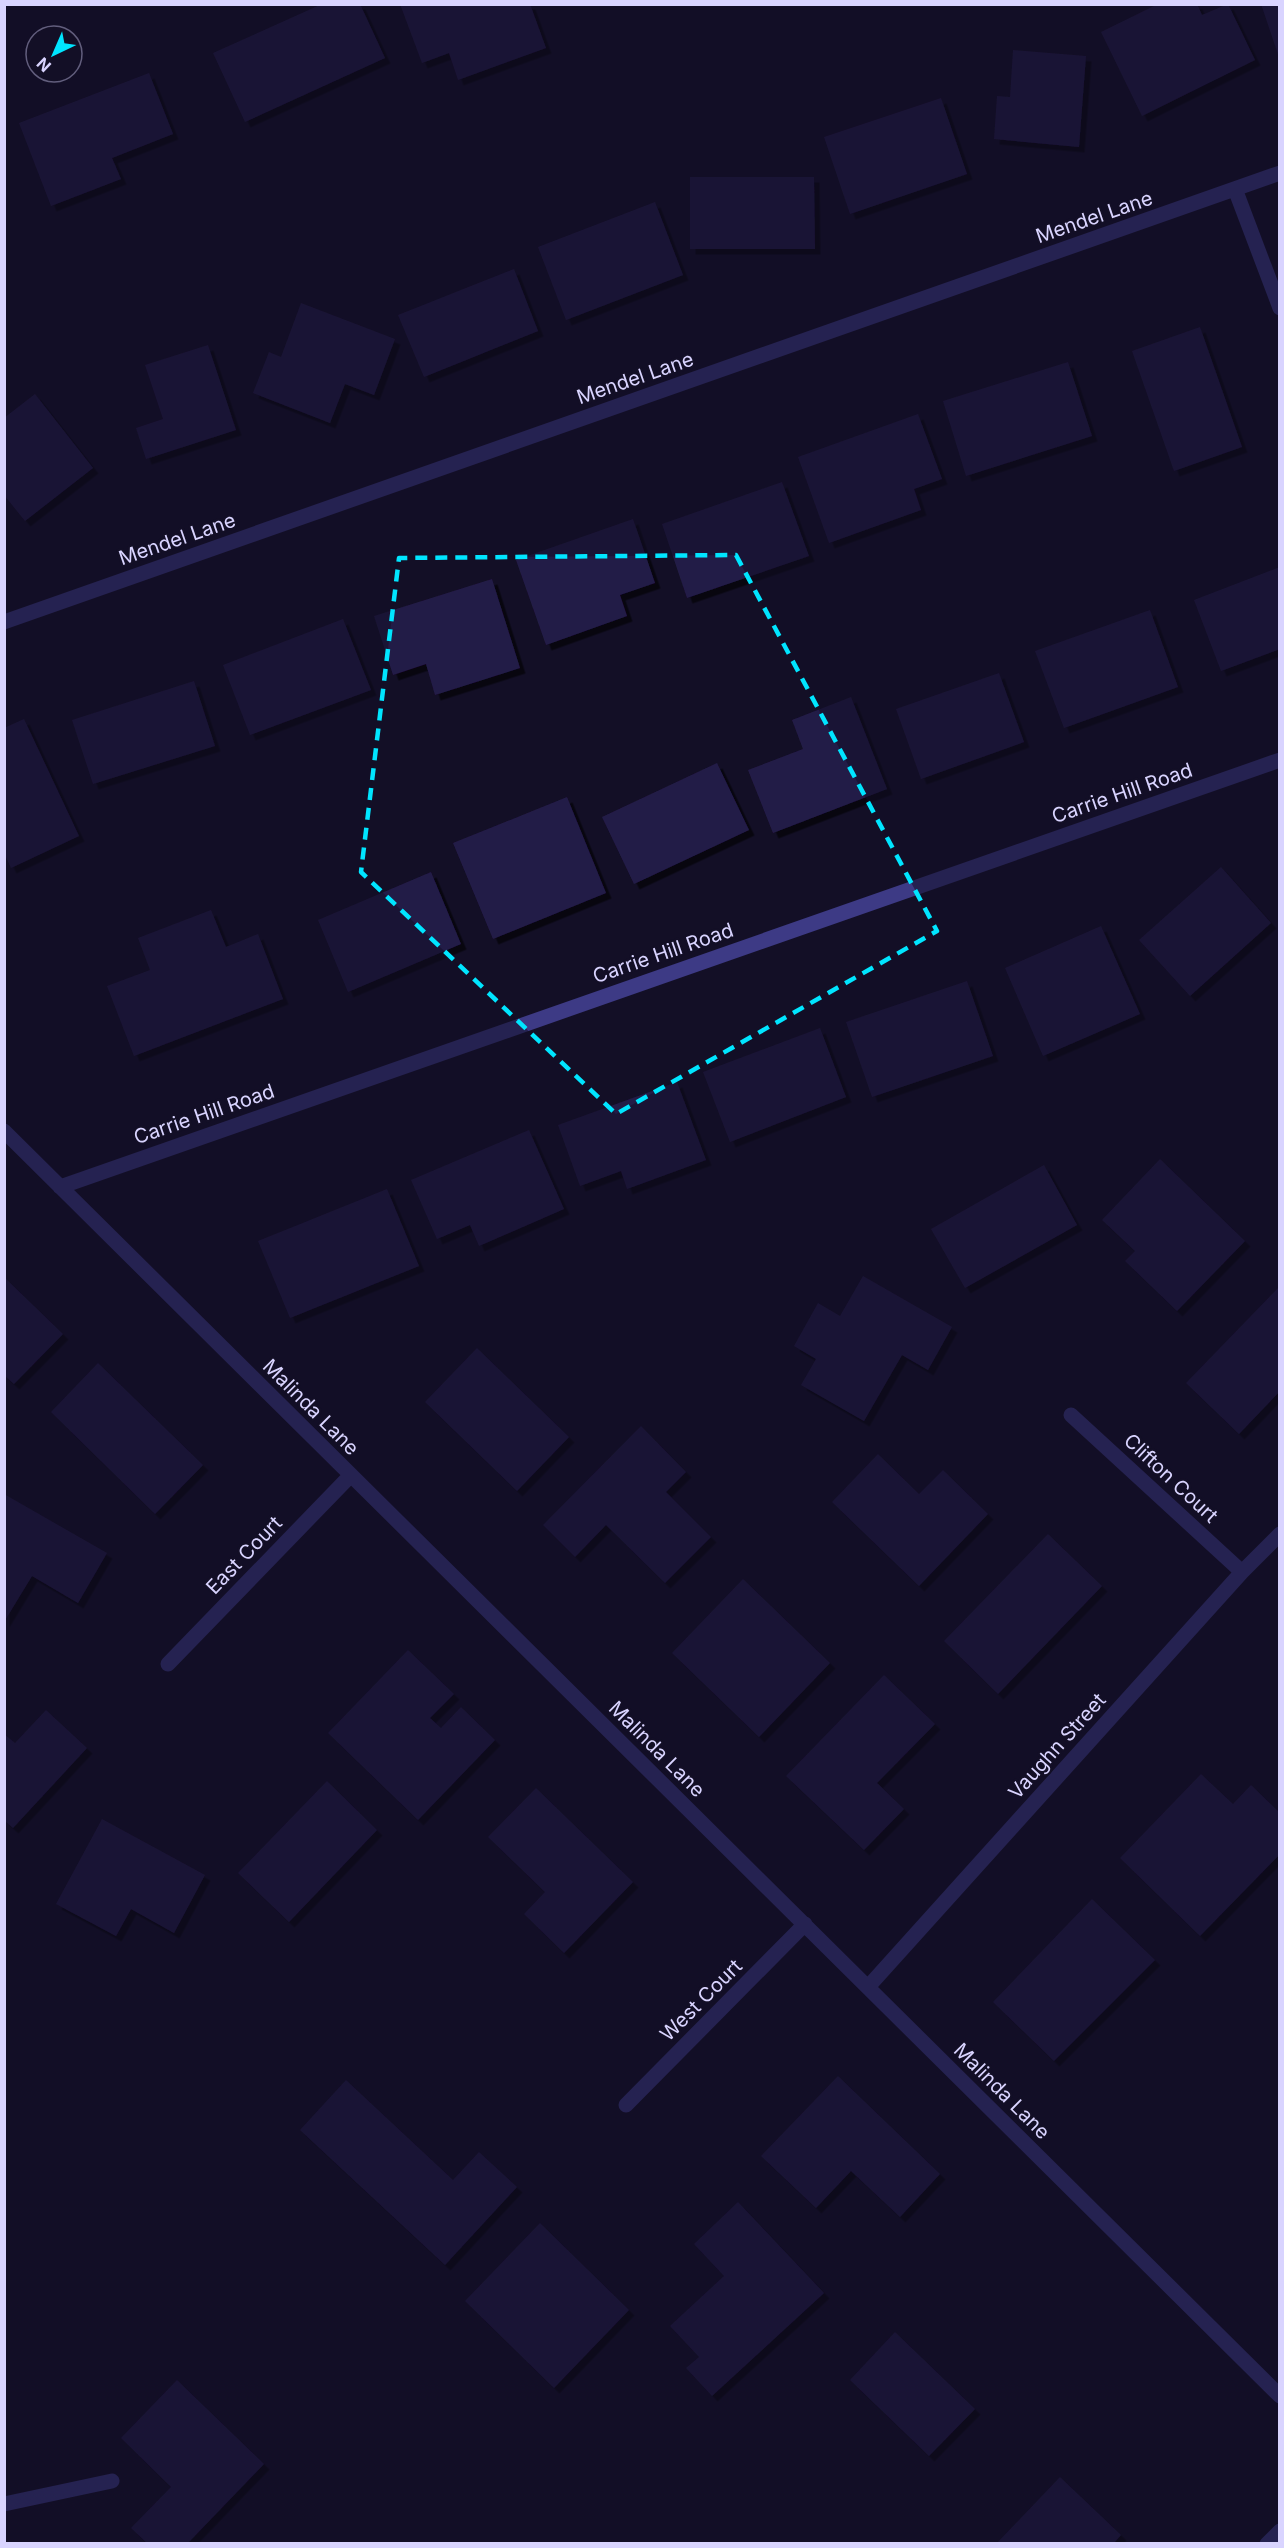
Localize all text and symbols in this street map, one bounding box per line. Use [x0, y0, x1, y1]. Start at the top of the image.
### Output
north arrow [24, 24, 84, 84]
text: N [32, 53, 55, 76]
street label: Mendel Lane [1032, 186, 1156, 248]
street label: Mendel Lane [573, 347, 697, 409]
street label: Mendel Lane [115, 508, 239, 570]
street label: Carrie Hill Road [1049, 758, 1195, 828]
street label: Carrie Hill Road [590, 918, 736, 988]
street label: Carrie Hill Road [131, 1079, 277, 1149]
street label: Malinda Lane [258, 1354, 364, 1460]
street label: Clifton Court [1119, 1428, 1223, 1528]
street label: East Court [201, 1511, 287, 1599]
street label: Vaughn Street [1003, 1688, 1111, 1804]
street label: Malinda Lane [604, 1696, 710, 1802]
street label: West Court [655, 1954, 747, 2046]
street label: Malinda Lane [949, 2038, 1055, 2144]

